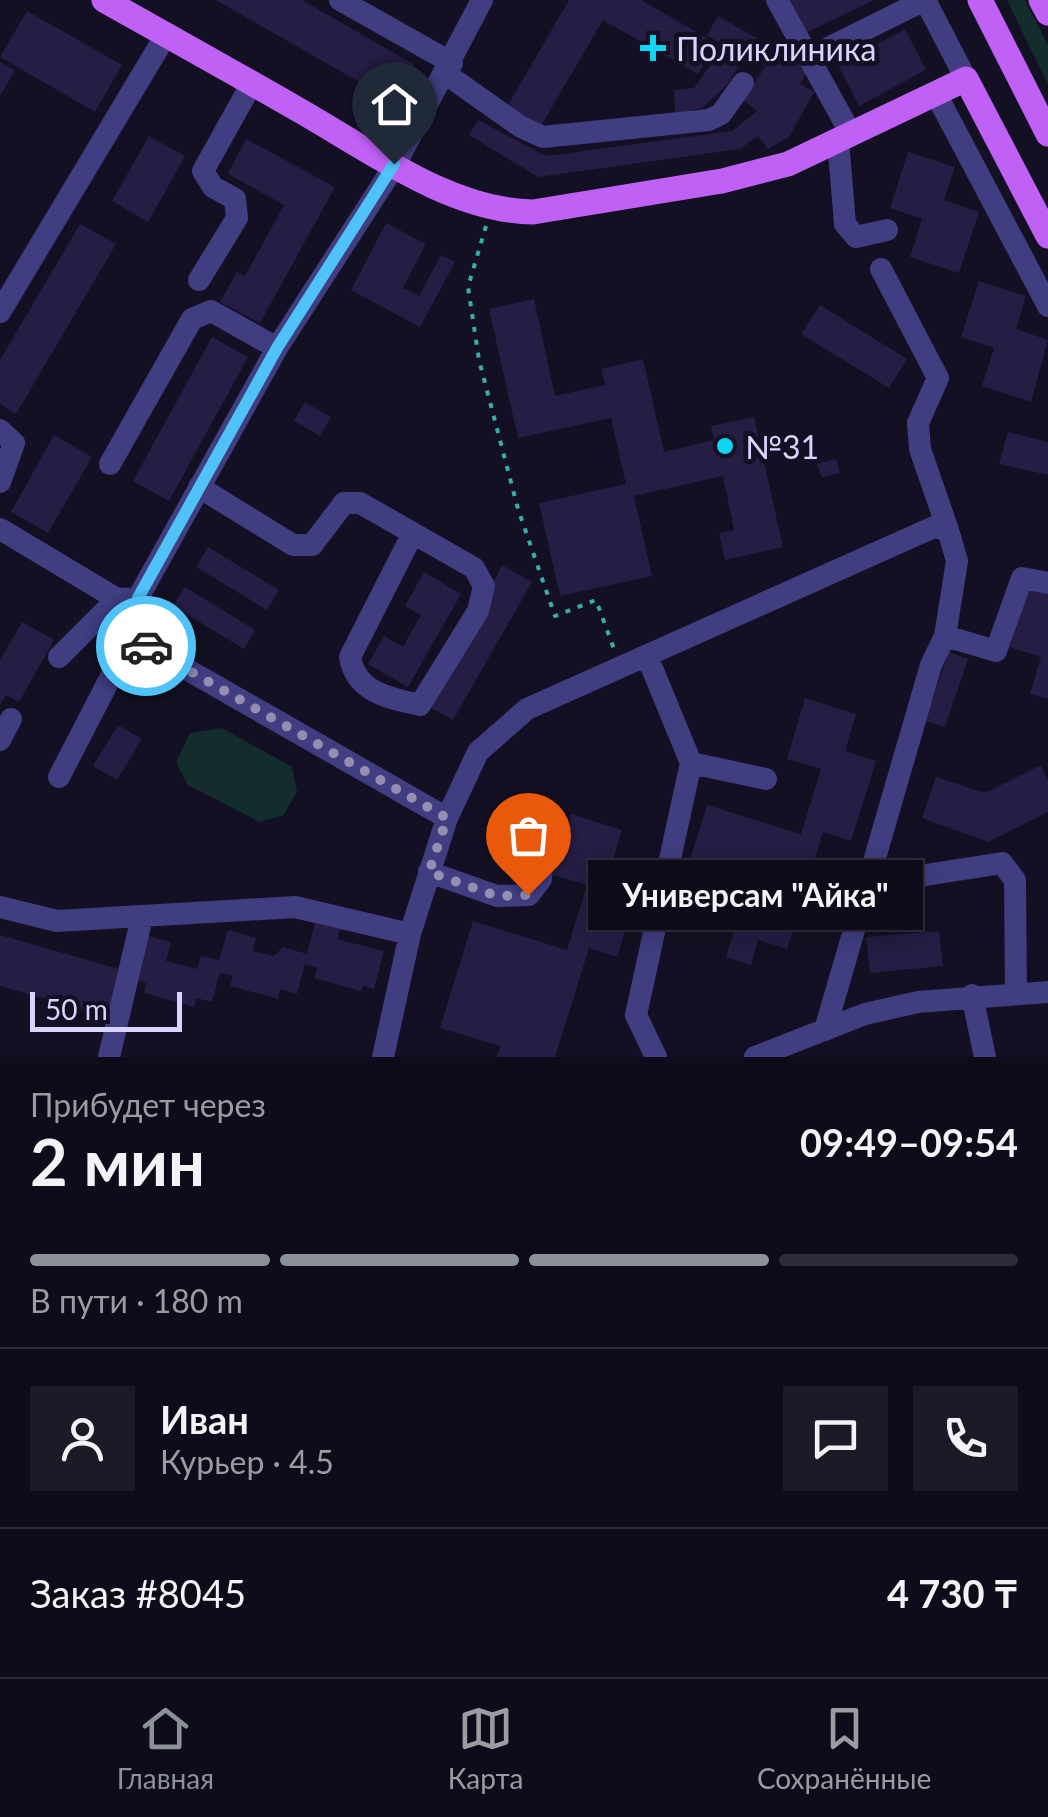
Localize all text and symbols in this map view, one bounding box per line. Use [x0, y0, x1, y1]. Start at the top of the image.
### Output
place label: Поликлиника [676, 29, 876, 68]
marker: Поликлиника [640, 35, 666, 61]
pin [352, 62, 437, 165]
icon: home [367, 77, 422, 132]
place label: №31 [745, 427, 819, 466]
marker: №31 [714, 435, 736, 457]
courier [96, 596, 196, 696]
icon: car [119, 619, 174, 674]
pin [486, 793, 571, 896]
icon: bag [501, 808, 556, 863]
callout: Универсам "Айка" [588, 860, 923, 930]
text: Универсам "Айка" [622, 875, 889, 914]
scale bar [30, 987, 182, 1032]
text: 50 m [45, 992, 108, 1026]
text: Прибудет через [30, 1085, 266, 1124]
text: 09:49–09:54 [800, 1119, 1018, 1165]
text: 2 мин [30, 1122, 205, 1200]
text: В пути · 180 m [30, 1281, 243, 1320]
button: person [30, 1386, 135, 1491]
button: chat [783, 1386, 888, 1491]
button: phone [913, 1386, 1018, 1491]
text: Иван [160, 1396, 249, 1442]
text: Курьер · 4.5 [160, 1442, 334, 1481]
text: Заказ #8045 [30, 1570, 246, 1616]
text: 4 730 ₸ [887, 1570, 1018, 1616]
tab: Главная [117, 1701, 214, 1795]
tab: Карта [448, 1701, 523, 1795]
tab: Сохранённые [757, 1701, 931, 1795]

